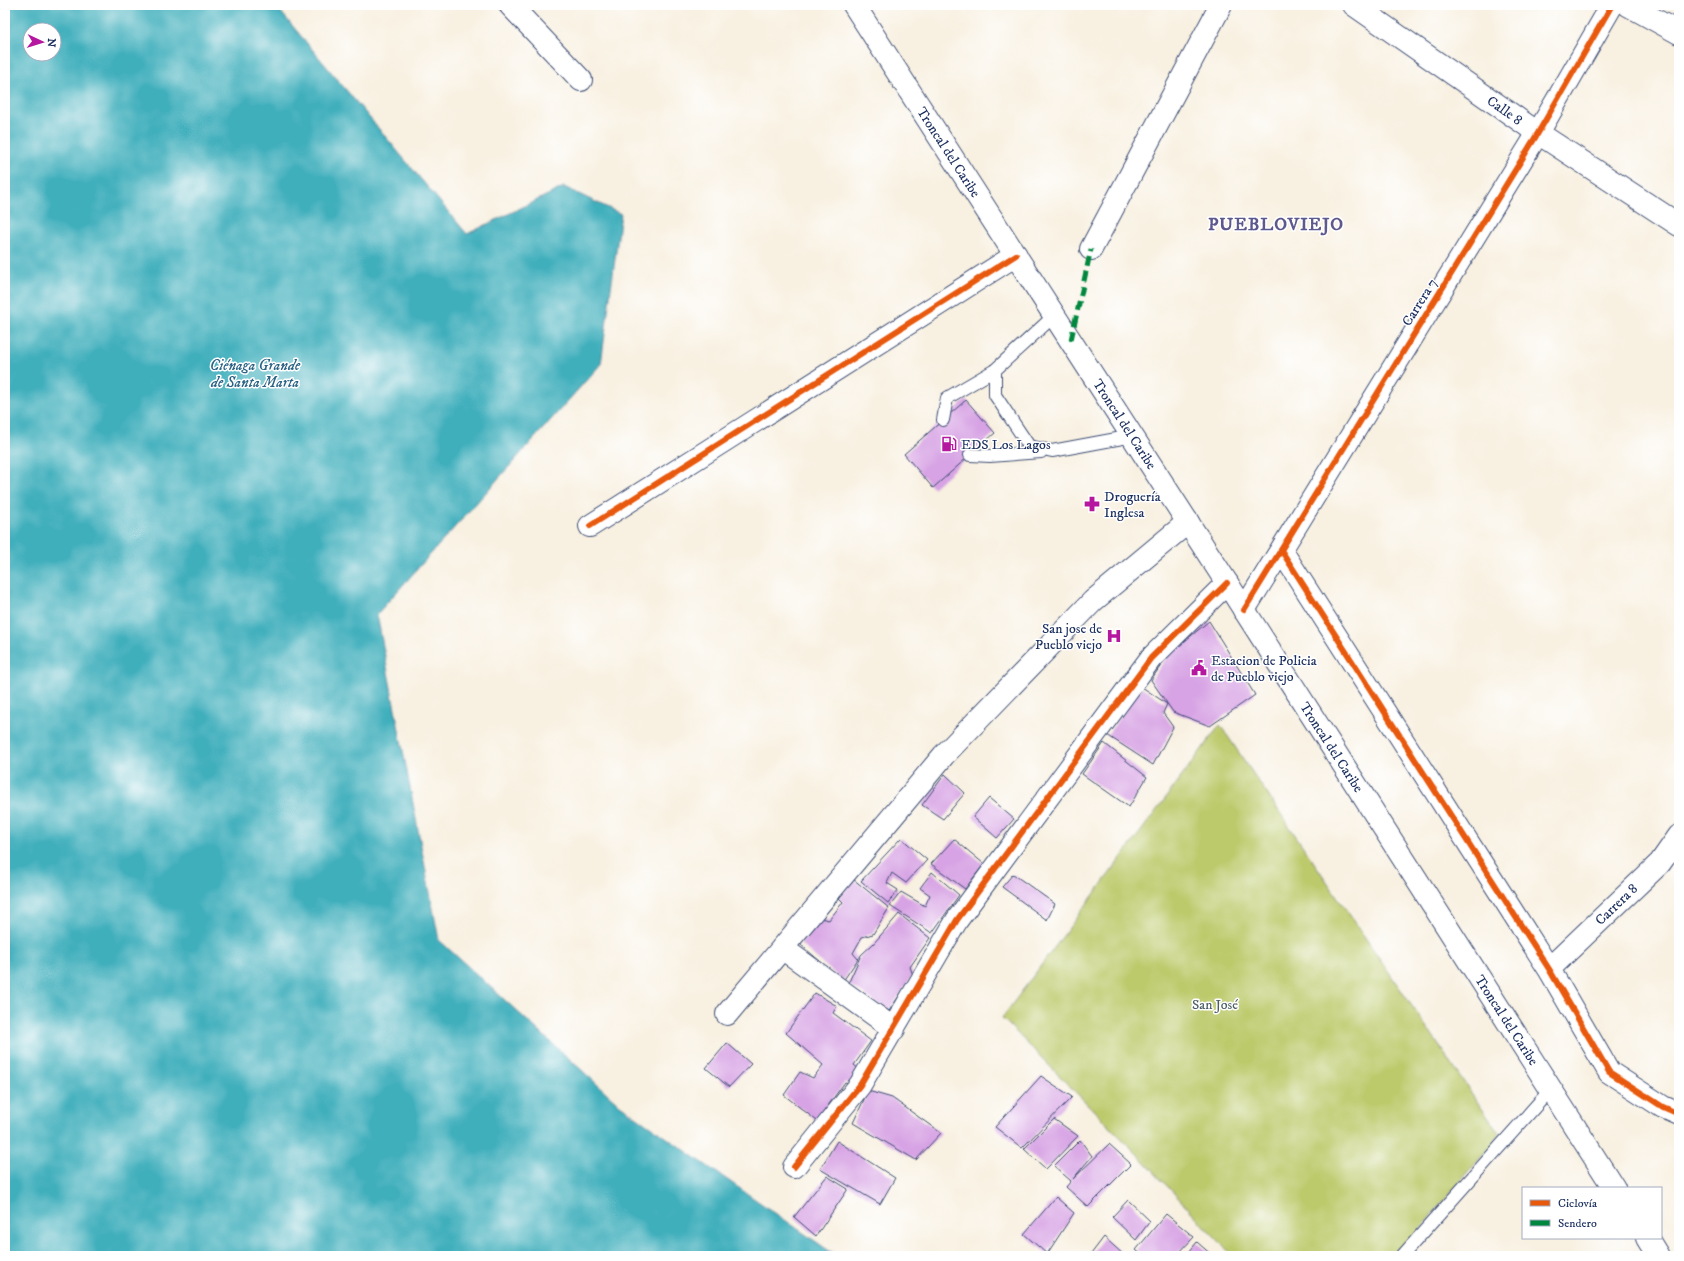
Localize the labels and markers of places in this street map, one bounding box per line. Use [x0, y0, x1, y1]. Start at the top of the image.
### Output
fuel station icon: EDS Los Lagos [940, 435, 958, 453]
place label: EDS Los Lagos [961, 436, 1051, 454]
place label: Droguería Inglesa [1104, 488, 1161, 522]
pharmacy icon: Droguería Inglesa [1083, 495, 1101, 513]
place label: San jose de Pueblo viejo [1035, 620, 1102, 654]
hospital icon: San jose de Pueblo viejo [1105, 627, 1123, 645]
place label: Estacion de Policia de Pueblo viejo [1211, 652, 1317, 686]
public building icon: Estacion de Policia de Pueblo viejo [1190, 659, 1208, 677]

